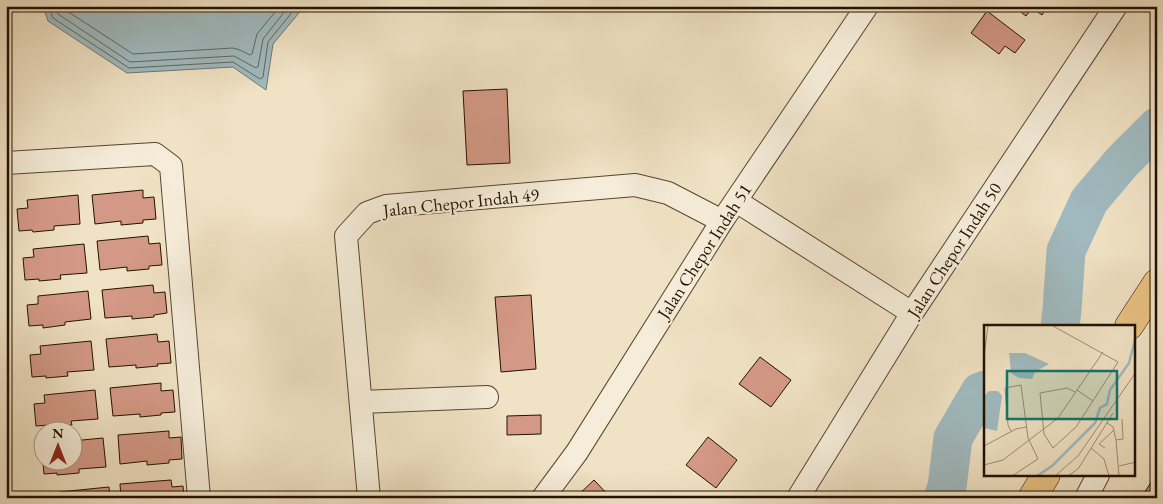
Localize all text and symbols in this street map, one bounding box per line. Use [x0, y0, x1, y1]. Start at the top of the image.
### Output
street label: Jalan Chepor Indah 50 [901, 178, 1007, 324]
street label: Jalan Chepor Indah 51 [651, 179, 756, 325]
street label: Jalan Chepor Indah 49 [380, 182, 541, 222]
inset map [984, 325, 1136, 476]
north arrow [32, 422, 82, 472]
text: N [52, 424, 64, 442]

